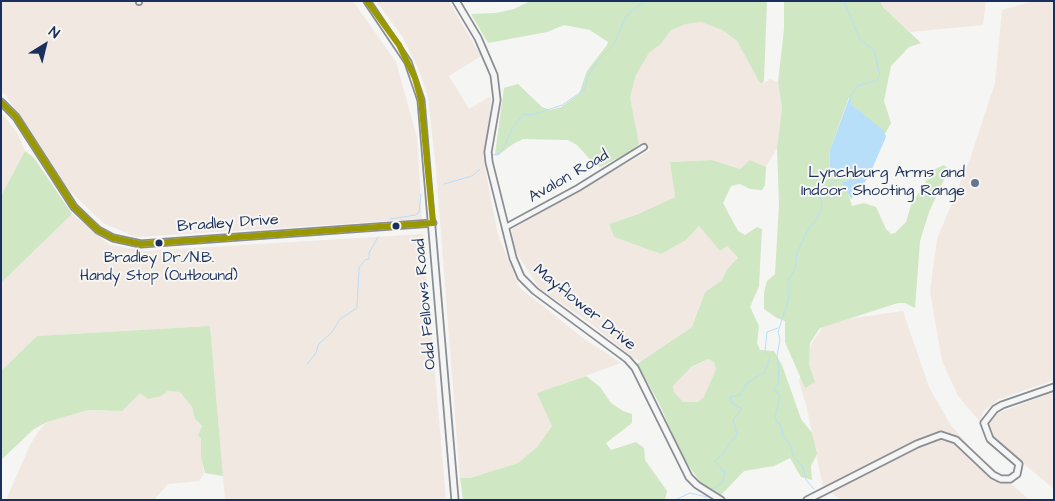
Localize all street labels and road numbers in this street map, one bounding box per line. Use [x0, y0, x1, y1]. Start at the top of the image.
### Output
street label: Avalon Road [526, 146, 612, 208]
street label: Bradley Drive [177, 211, 279, 237]
street label: Odd Fellows Road [411, 238, 441, 370]
street label: Mayflower Drive [529, 261, 639, 355]

